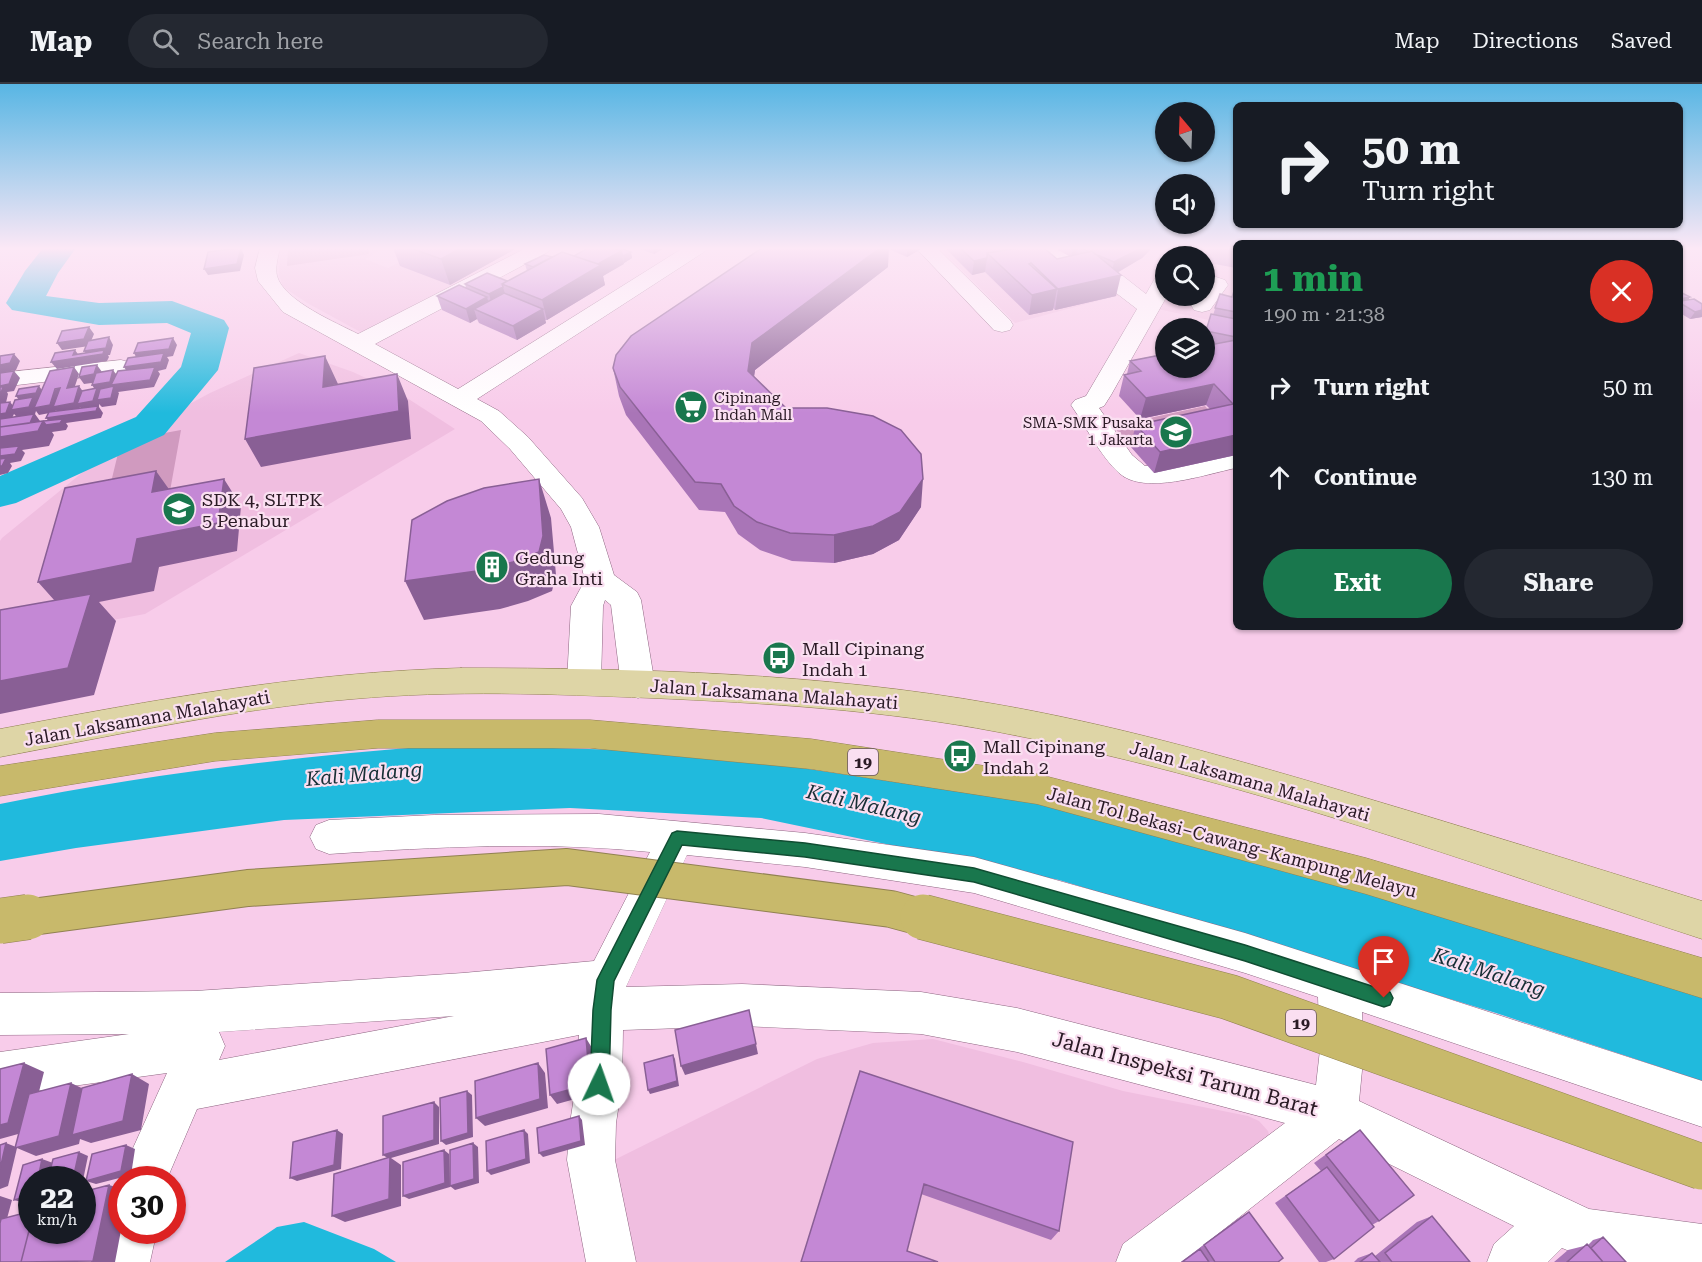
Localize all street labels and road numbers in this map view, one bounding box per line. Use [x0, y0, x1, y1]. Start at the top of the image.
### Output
street label: Jalan Laksamana Malahayati [649, 675, 899, 713]
street label: Jalan Laksamana Malahayati [23, 686, 272, 750]
street label: Jalan Laksamana Malahayati [1127, 737, 1373, 825]
road number: 19 [848, 749, 878, 775]
street label: Jalan Tol Bekasi–Cawang–Kampung Melayu [1045, 782, 1419, 902]
road number: 19 [1286, 1010, 1316, 1036]
street label: Jalan Inspeksi Tarum Barat [1050, 1027, 1321, 1121]

